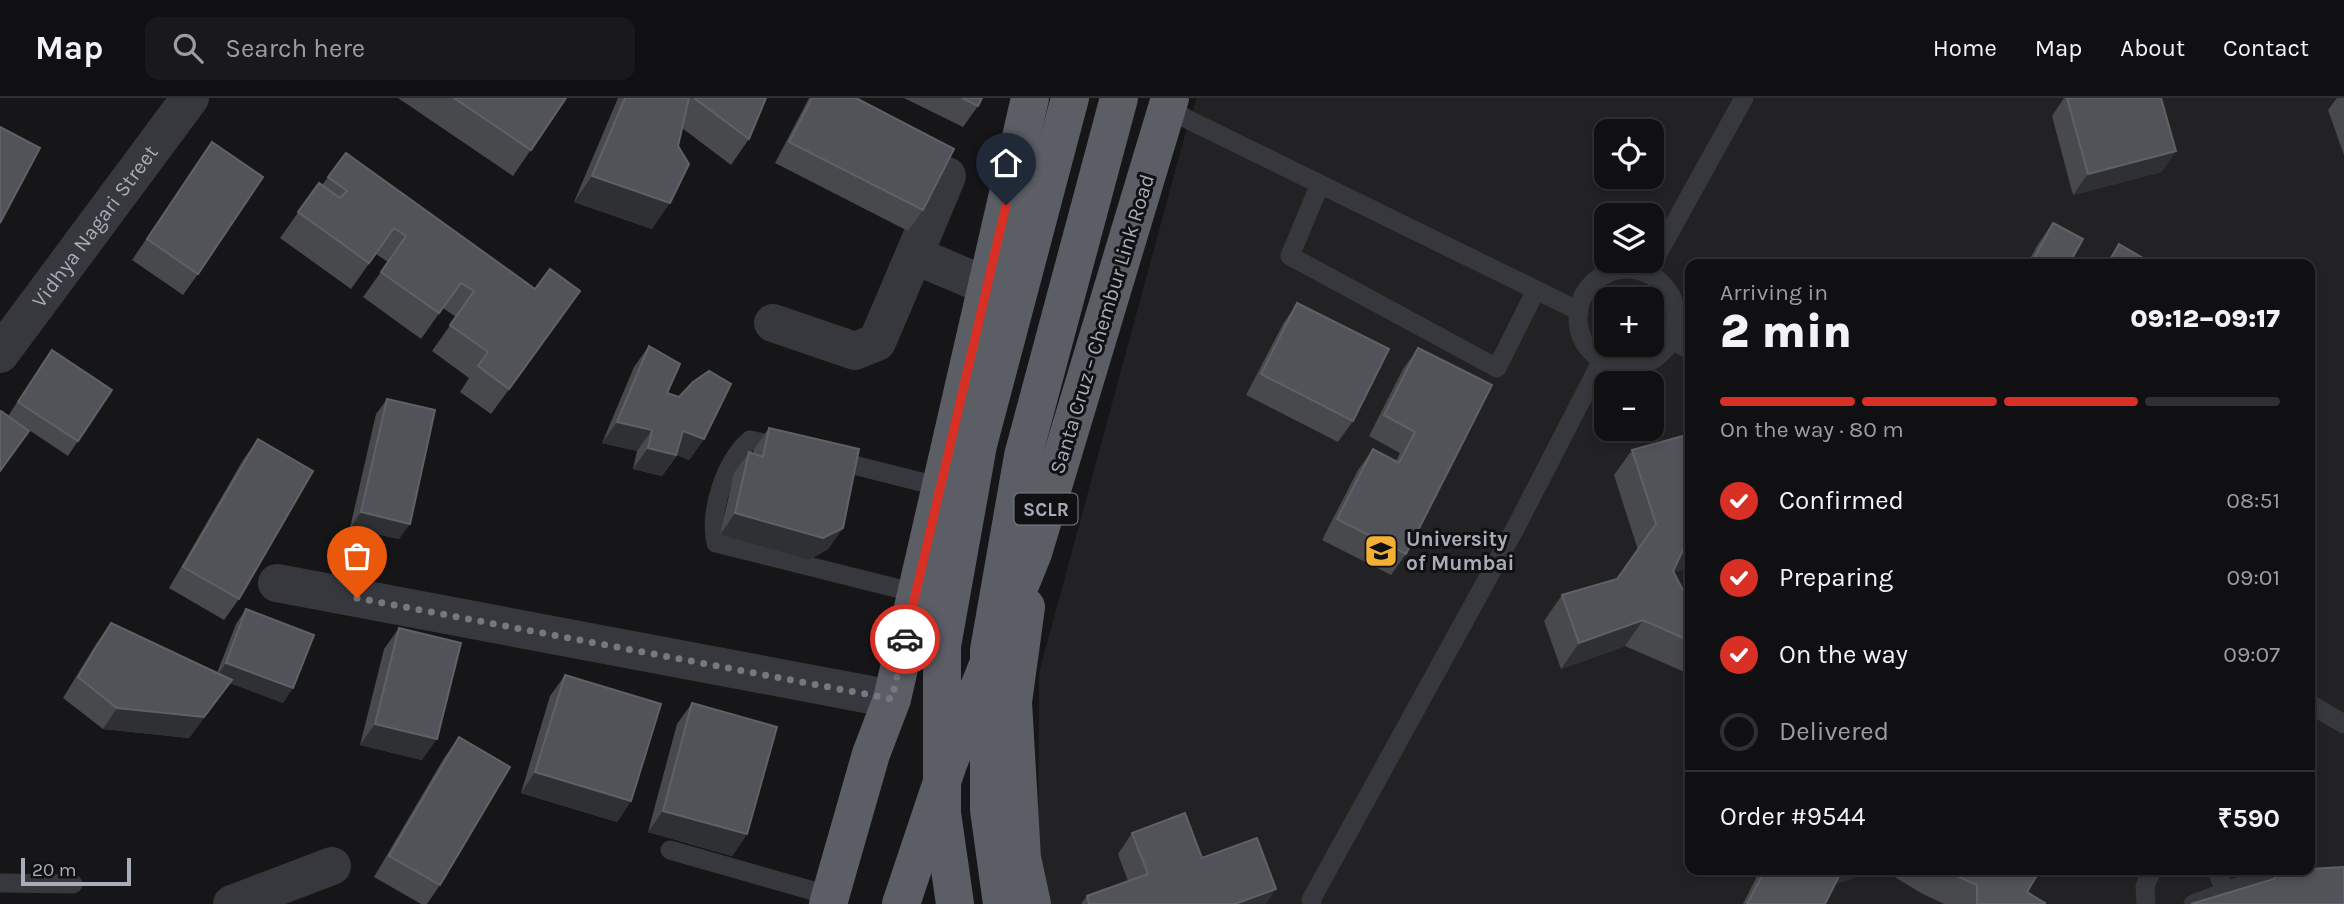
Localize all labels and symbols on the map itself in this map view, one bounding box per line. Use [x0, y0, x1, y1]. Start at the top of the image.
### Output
pin [976, 133, 1036, 205]
street label: Vidhya Nagari Street [27, 141, 163, 312]
street label: Santa Cruz – Chembur Link Road [1045, 171, 1159, 477]
road number: SCLR [1014, 494, 1078, 524]
pin [327, 526, 387, 598]
place label: University of Mumbai [1406, 527, 1514, 575]
school or university icon: University of Mumbai [1362, 532, 1400, 570]
courier [870, 604, 940, 674]
scale bar [21, 855, 131, 887]

